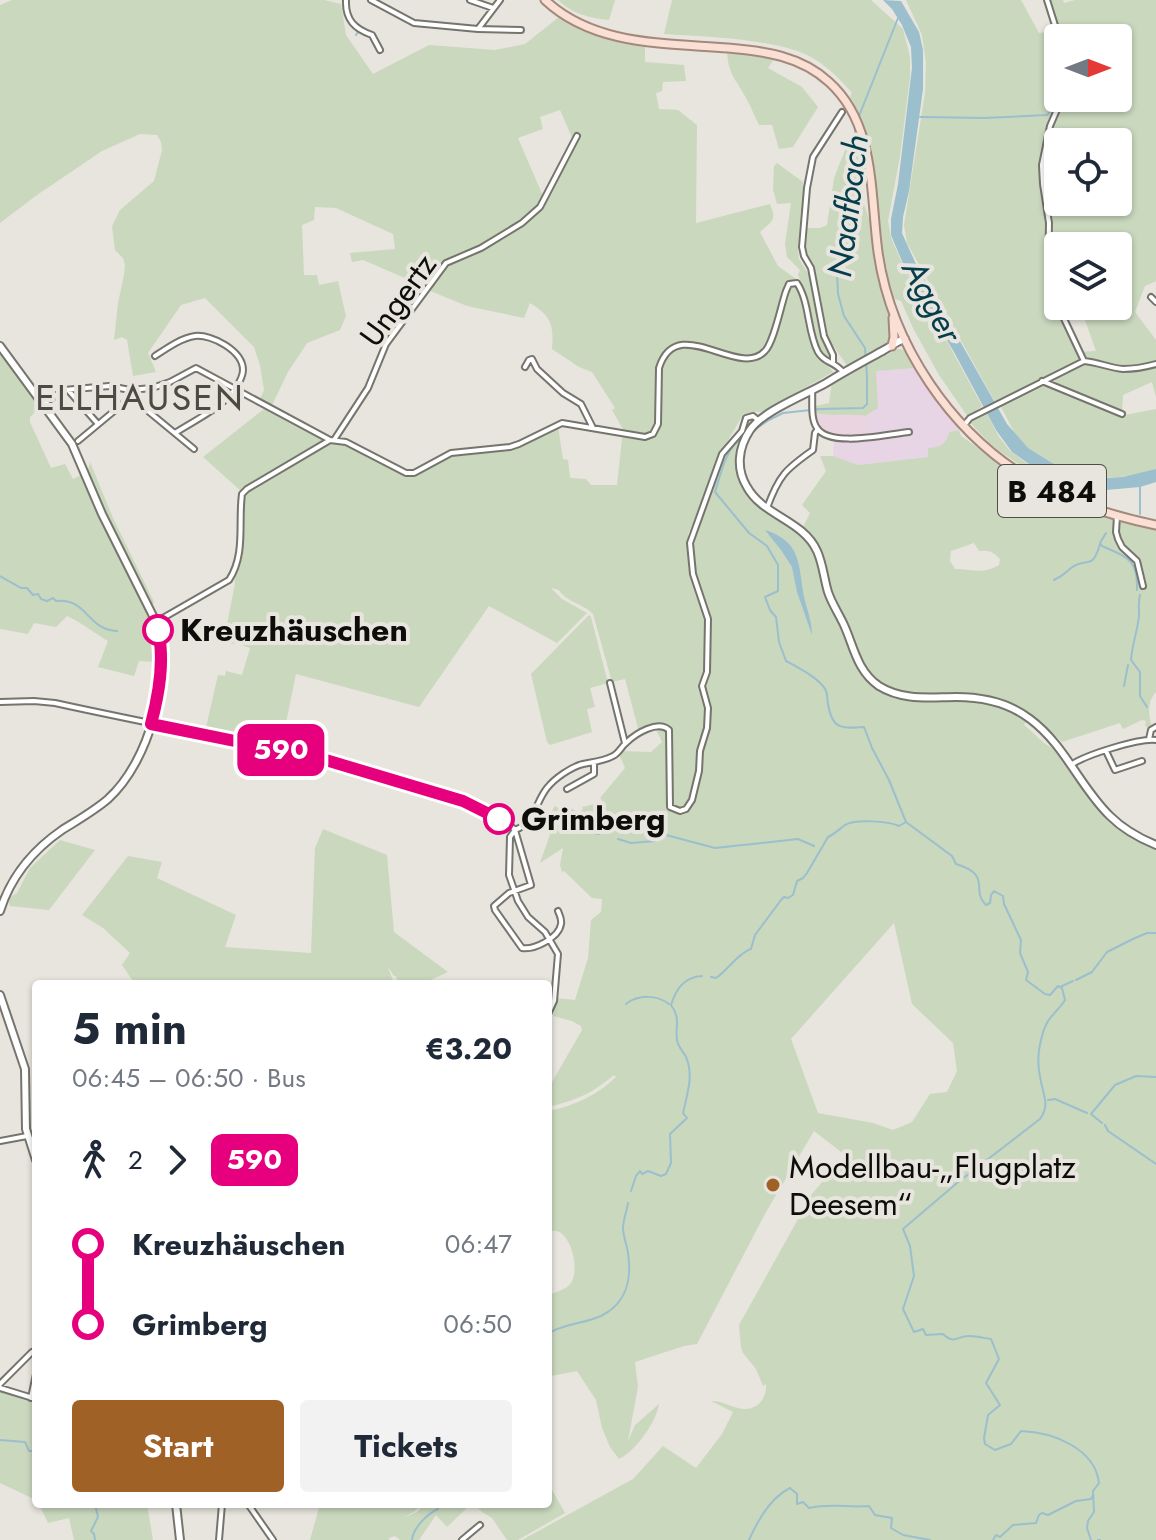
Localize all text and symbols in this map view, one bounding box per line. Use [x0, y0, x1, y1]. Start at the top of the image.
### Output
north arrow [1044, 24, 1132, 112]
map controls [1044, 24, 1132, 320]
button: locate [1044, 128, 1132, 216]
water label: Naafbach [815, 132, 881, 280]
button: layers [1044, 232, 1132, 320]
street label: Ungertz [349, 244, 448, 356]
water label: Agger [889, 250, 975, 353]
district label: ELLHAUSEN [35, 371, 245, 423]
road number: B 484 [998, 465, 1106, 517]
place label: Kreuzhäuschen [180, 607, 408, 653]
marker: Kreuzhäuschen [143, 615, 173, 645]
line badge: 590 [235, 724, 327, 776]
text: 590 [253, 729, 309, 770]
place label: Grimberg [521, 796, 666, 842]
marker: Grimberg [484, 804, 514, 834]
text: 5 min [72, 997, 187, 1061]
text: €3.20 [425, 1027, 512, 1070]
text: 06:45 – 06:50 · Bus [72, 1059, 306, 1097]
icon: walk [72, 1138, 116, 1182]
icon: forward [155, 1138, 199, 1182]
text: 590 [227, 1139, 282, 1180]
text: 2 [128, 1141, 143, 1179]
place label: Modellbau-„Flugplatz Deesem“ [789, 1144, 1076, 1227]
marker: Modellbau-„Flugplatz Deesem“ [764, 1176, 782, 1194]
text: Kreuzhäuschen [132, 1223, 346, 1266]
text: 06:47 [445, 1225, 512, 1263]
text: Grimberg [132, 1303, 268, 1346]
text: 06:50 [443, 1305, 512, 1343]
button: Start [72, 1400, 284, 1492]
button: Tickets [300, 1400, 512, 1492]

